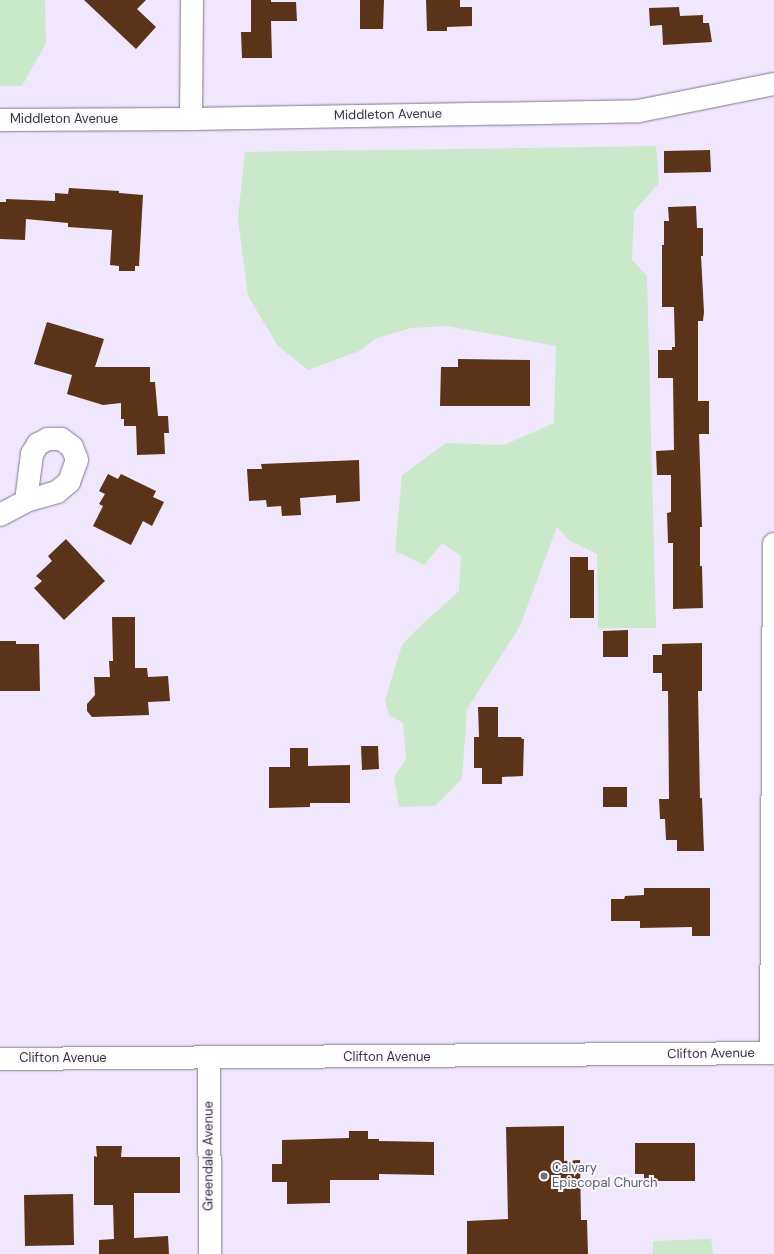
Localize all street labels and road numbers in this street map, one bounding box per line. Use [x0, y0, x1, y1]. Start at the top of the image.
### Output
street label: Middleton Avenue [334, 106, 442, 124]
street label: Middleton Avenue [10, 111, 118, 127]
street label: Clifton Avenue [667, 1045, 755, 1063]
street label: Clifton Avenue [343, 1049, 431, 1065]
street label: Clifton Avenue [19, 1050, 107, 1066]
street label: Greendale Avenue [201, 1101, 217, 1211]

